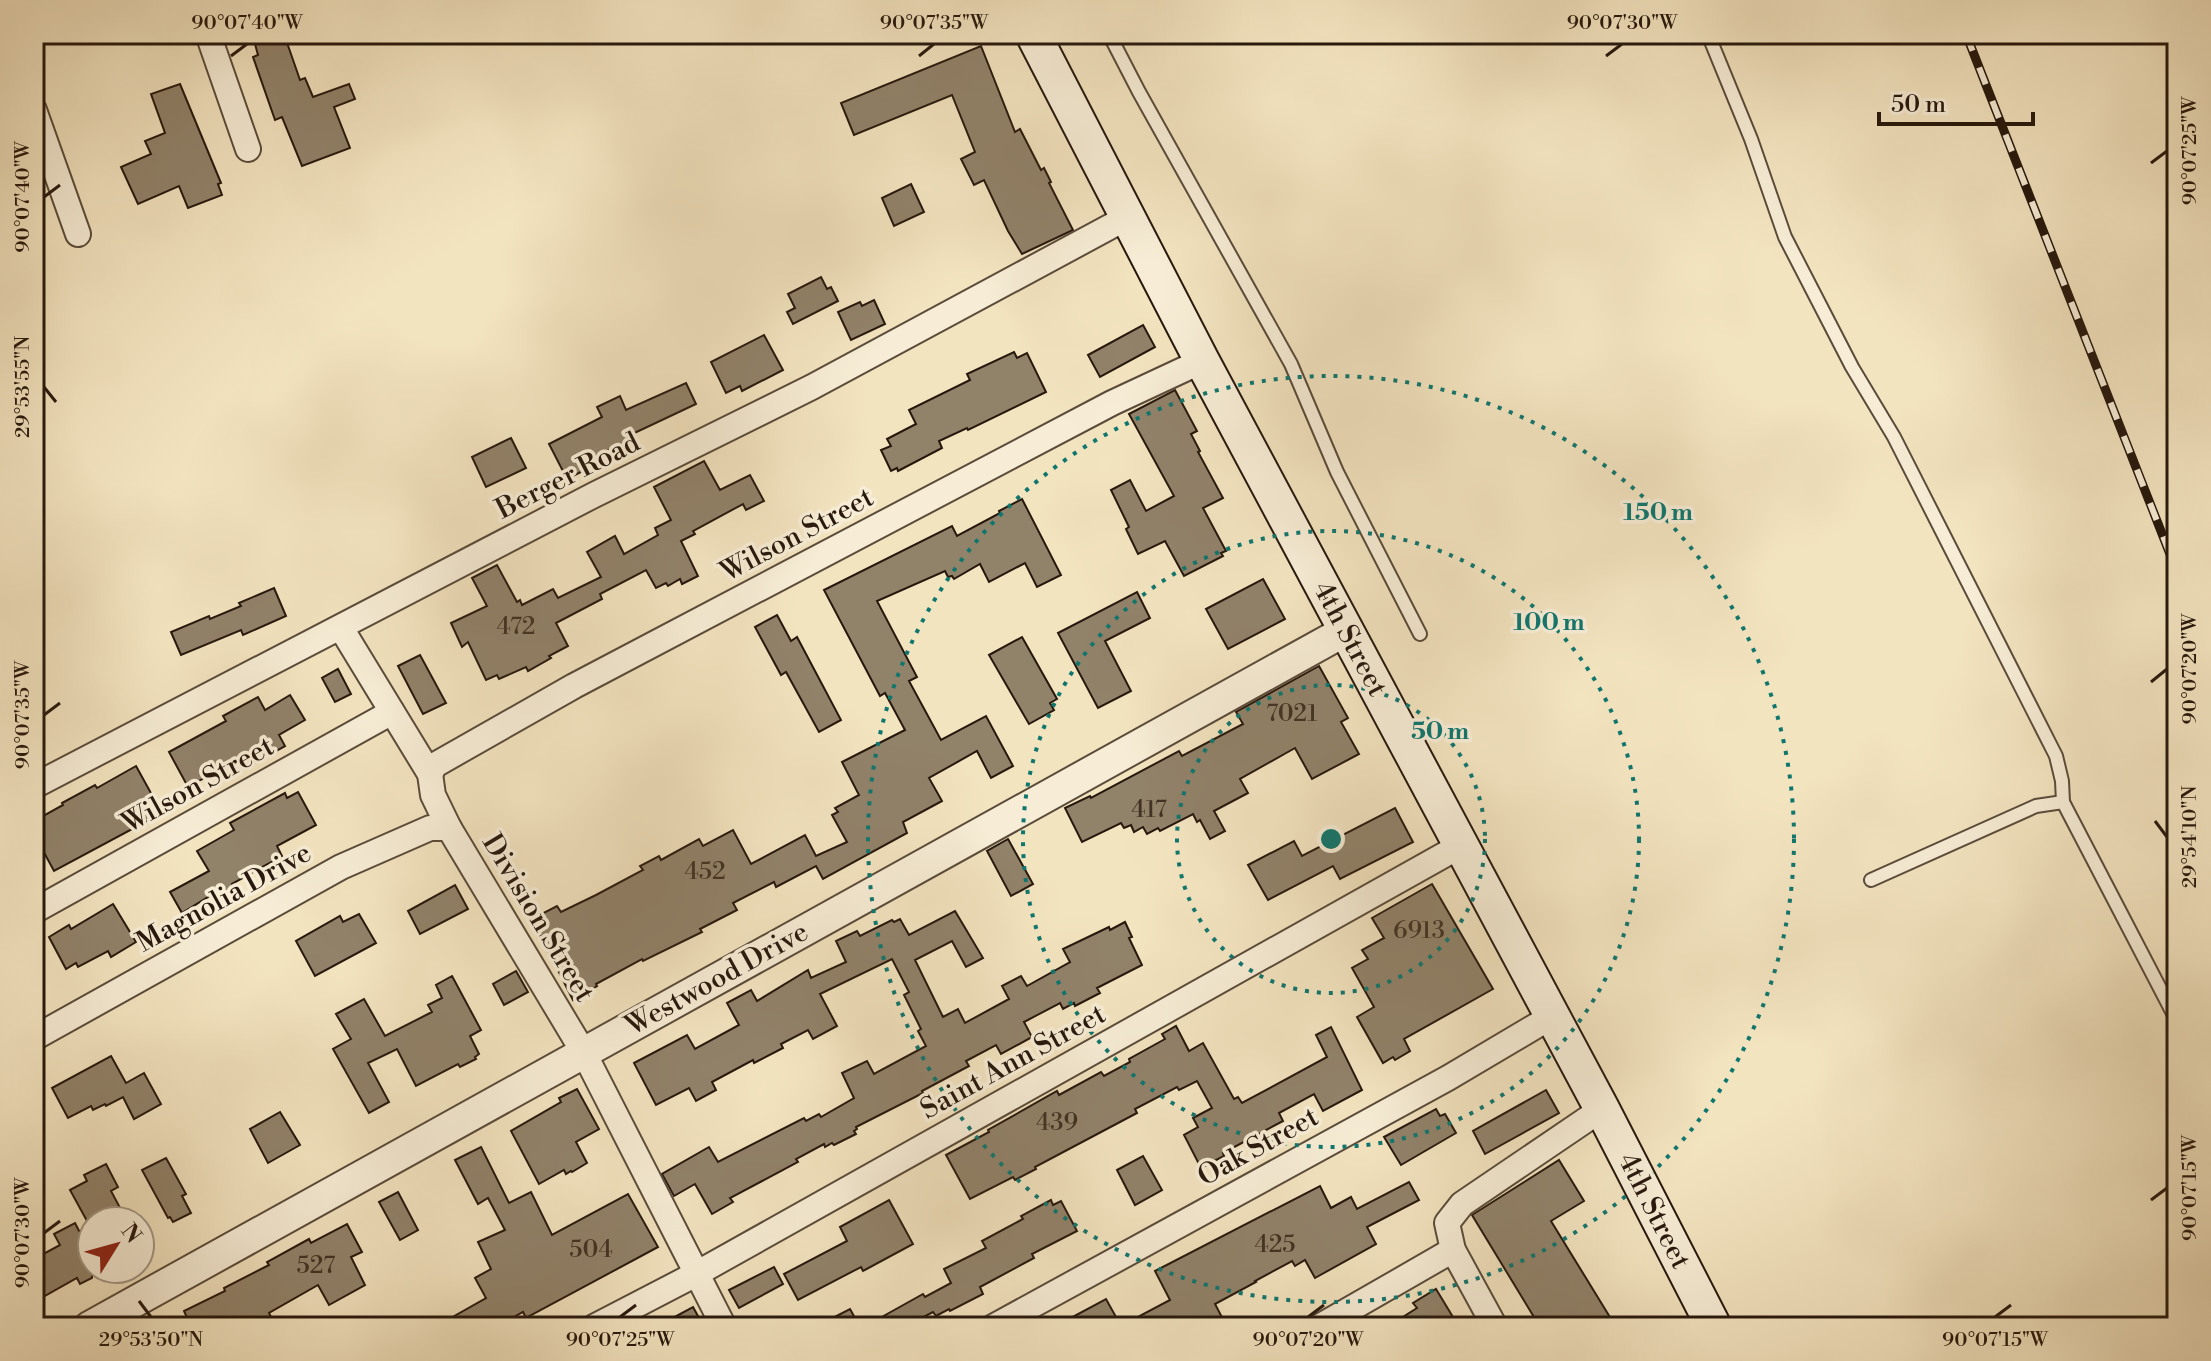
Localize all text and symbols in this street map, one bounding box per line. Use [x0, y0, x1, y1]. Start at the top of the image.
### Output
text: 90°07'40"W [191, 11, 304, 36]
text: 90°07'35"W [880, 11, 989, 36]
text: 90°07'30"W [1567, 11, 1678, 36]
scale bar [1879, 76, 2033, 126]
text: 50 m [1891, 90, 1946, 120]
text: 90°07'25"W [2178, 96, 2203, 205]
text: 90°07'40"W [11, 140, 36, 253]
text: 29°53'55"N [11, 336, 36, 438]
street label: Berger Road [489, 425, 646, 528]
street label: Wilson Street [714, 480, 880, 590]
text: 150 m [1623, 498, 1693, 528]
street label: 4th Street [1305, 575, 1395, 703]
text: 100 m [1513, 608, 1585, 638]
house number: 472 [497, 612, 535, 642]
text: 90°07'20"W [2178, 613, 2203, 724]
text: 90°07'35"W [11, 660, 36, 769]
house number: 7021 [1266, 699, 1318, 729]
text: 50 m [1411, 717, 1469, 747]
street label: Wilson Street [115, 729, 280, 842]
text: 29°54'10"N [2178, 786, 2203, 888]
house number: 417 [1131, 795, 1167, 825]
centre of rings [1317, 825, 1345, 853]
street label: Division Street [474, 828, 602, 1008]
street label: Magnolia Drive [130, 836, 318, 960]
house number: 452 [684, 857, 726, 887]
street label: Westwood Drive [619, 914, 815, 1044]
house number: 6913 [1393, 916, 1445, 946]
street label: Saint Ann Street [914, 997, 1112, 1127]
street label: Oak Street [1192, 1100, 1325, 1194]
house number: 439 [1036, 1108, 1078, 1138]
text: 90°07'15"W [2178, 1134, 2203, 1241]
street label: 4th Street [1610, 1147, 1698, 1275]
text: 90°07'30"W [11, 1177, 36, 1288]
north arrow [76, 1205, 156, 1285]
text: N [115, 1219, 147, 1249]
house number: 425 [1254, 1230, 1296, 1260]
house number: 504 [569, 1235, 613, 1265]
house number: 527 [297, 1251, 335, 1281]
text: 29°53'50"N [99, 1328, 203, 1353]
text: 90°07'25"W [566, 1328, 675, 1353]
text: 90°07'20"W [1253, 1328, 1364, 1353]
text: 90°07'15"W [1942, 1328, 2049, 1353]

